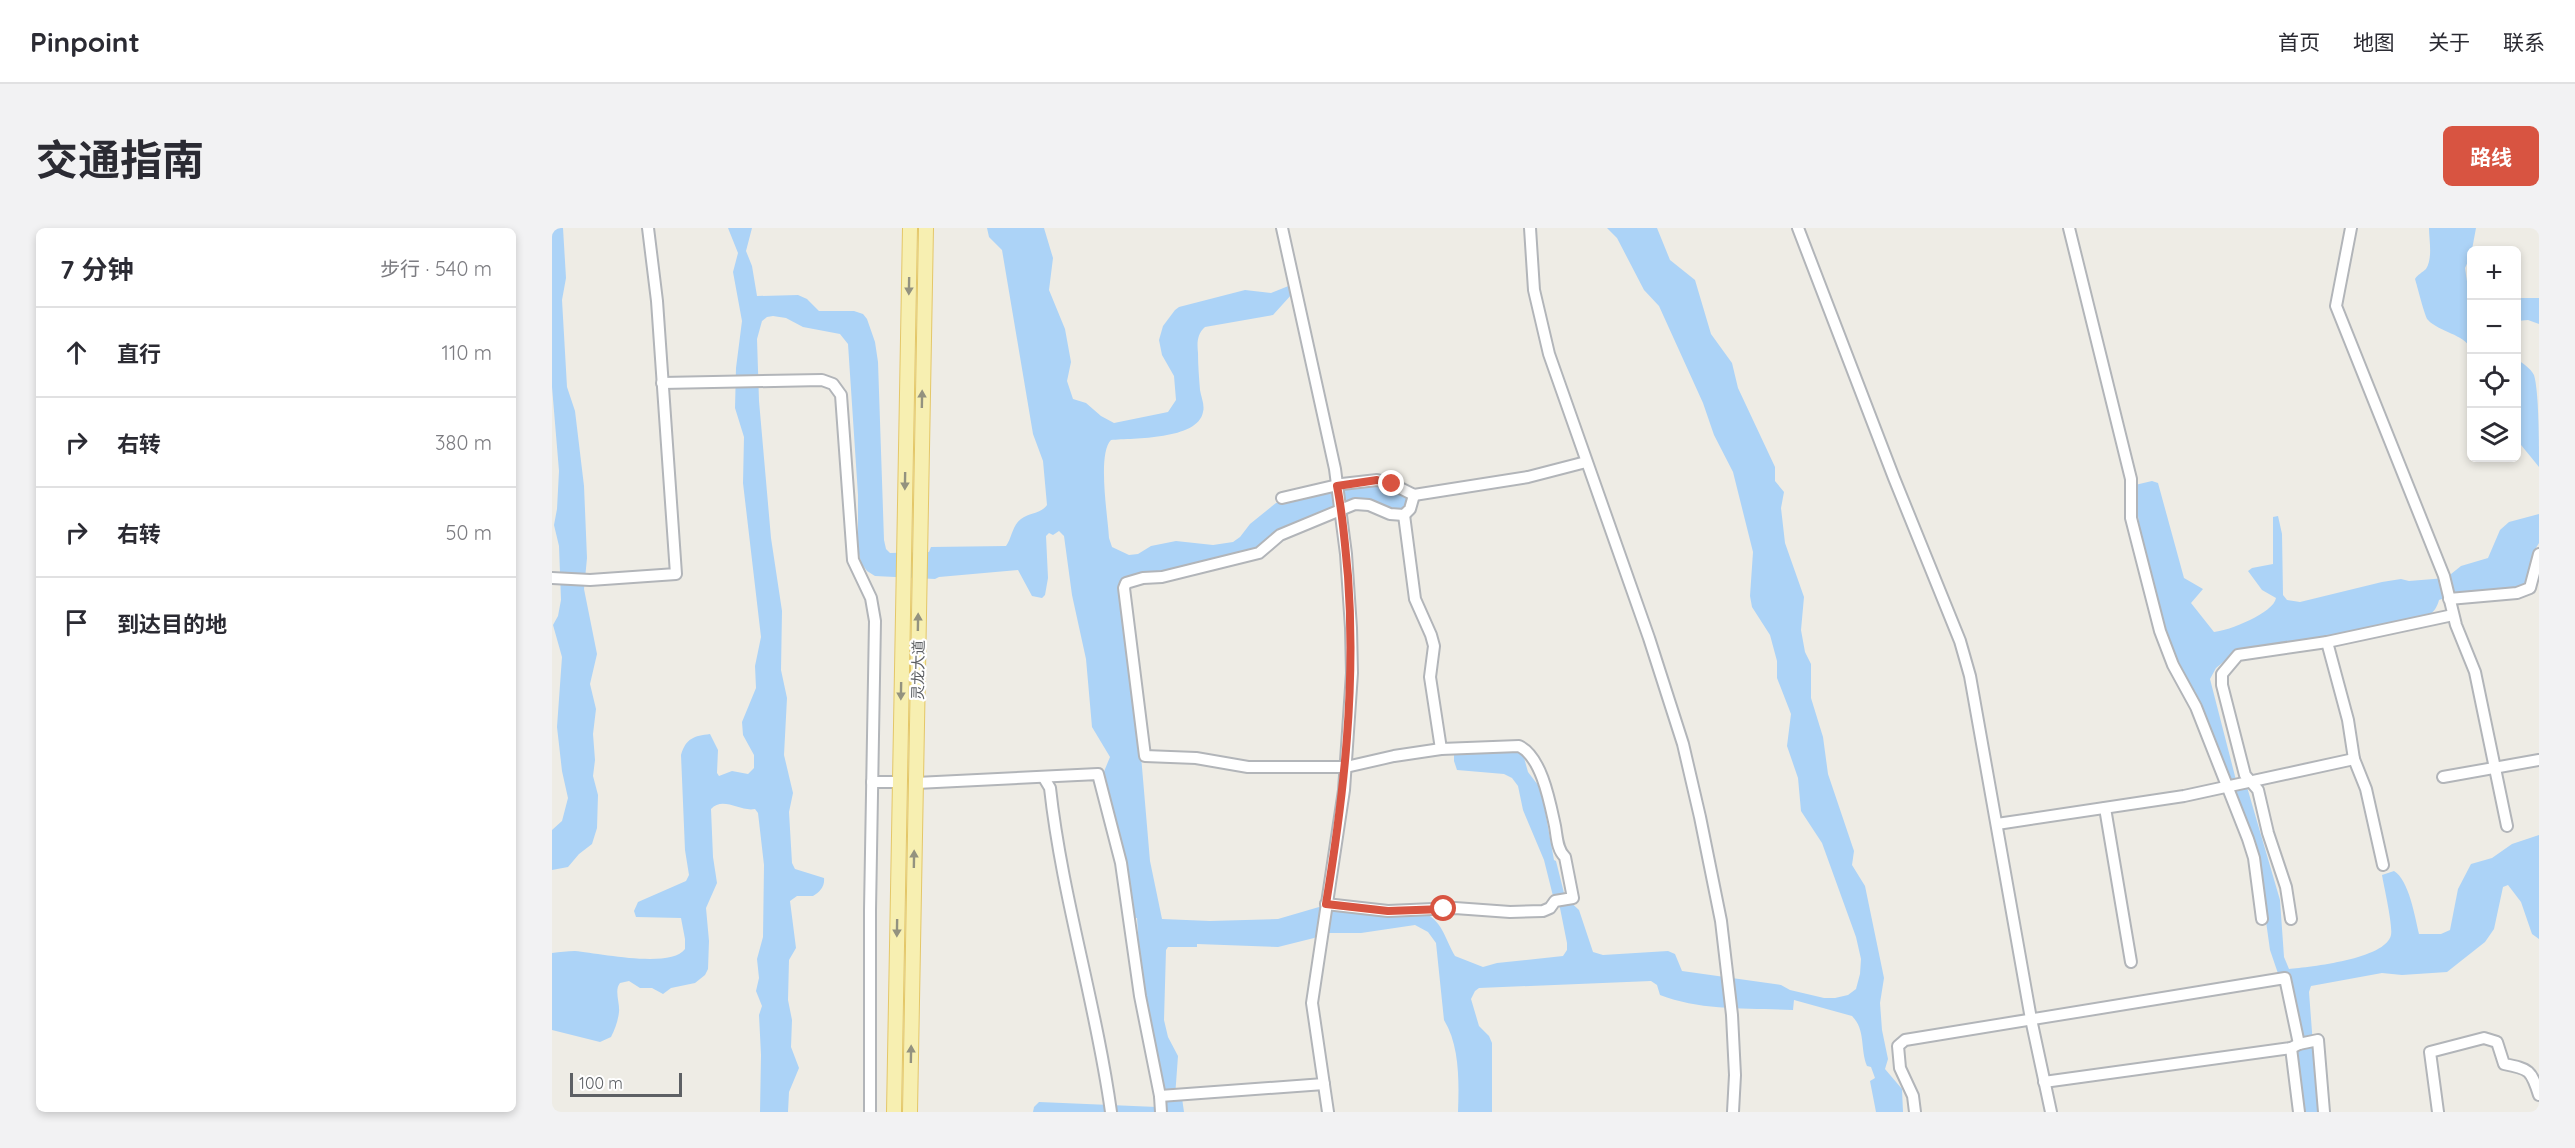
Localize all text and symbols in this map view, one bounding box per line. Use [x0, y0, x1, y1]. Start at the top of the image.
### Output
text: Pinpoint [30, 24, 140, 59]
text: 首页 [2278, 29, 2320, 55]
text: 地图 [2353, 29, 2395, 55]
text: 关于 [2428, 29, 2470, 55]
text: 联系 [2503, 29, 2545, 55]
button: 路线 [2443, 126, 2539, 186]
text: 交通指南 [36, 133, 204, 186]
map controls [2467, 246, 2521, 462]
button: + [2467, 246, 2521, 300]
text: 7 分钟 [60, 253, 134, 286]
text: 步行 · 540 m [380, 256, 492, 281]
one-way arrow [904, 277, 913, 296]
button: − [2467, 300, 2521, 354]
icon: ahead [60, 336, 93, 369]
text: 直行 [117, 340, 161, 368]
text: 110 m [442, 340, 492, 365]
button: locate [2467, 354, 2521, 408]
one-way arrow [917, 389, 927, 408]
button: layers [2467, 408, 2521, 462]
icon: right [60, 426, 93, 459]
text: 右转 [117, 430, 161, 458]
text: 380 m [435, 430, 492, 455]
route end [1378, 470, 1404, 496]
one-way arrow [900, 472, 910, 491]
icon: right [60, 516, 93, 549]
text: 右转 [117, 520, 161, 548]
text: 50 m [446, 520, 492, 545]
icon: arrive [60, 606, 93, 639]
text: 到达目的地 [117, 610, 227, 638]
one-way arrow [914, 612, 923, 631]
street label: 灵龙大道 [908, 640, 928, 700]
one-way arrow [897, 681, 906, 700]
one-way arrow [909, 849, 919, 868]
route start [1430, 895, 1456, 921]
one-way arrow [893, 918, 902, 937]
one-way arrow [906, 1044, 915, 1063]
scale bar [570, 1070, 682, 1098]
text: 100 m [579, 1073, 623, 1093]

